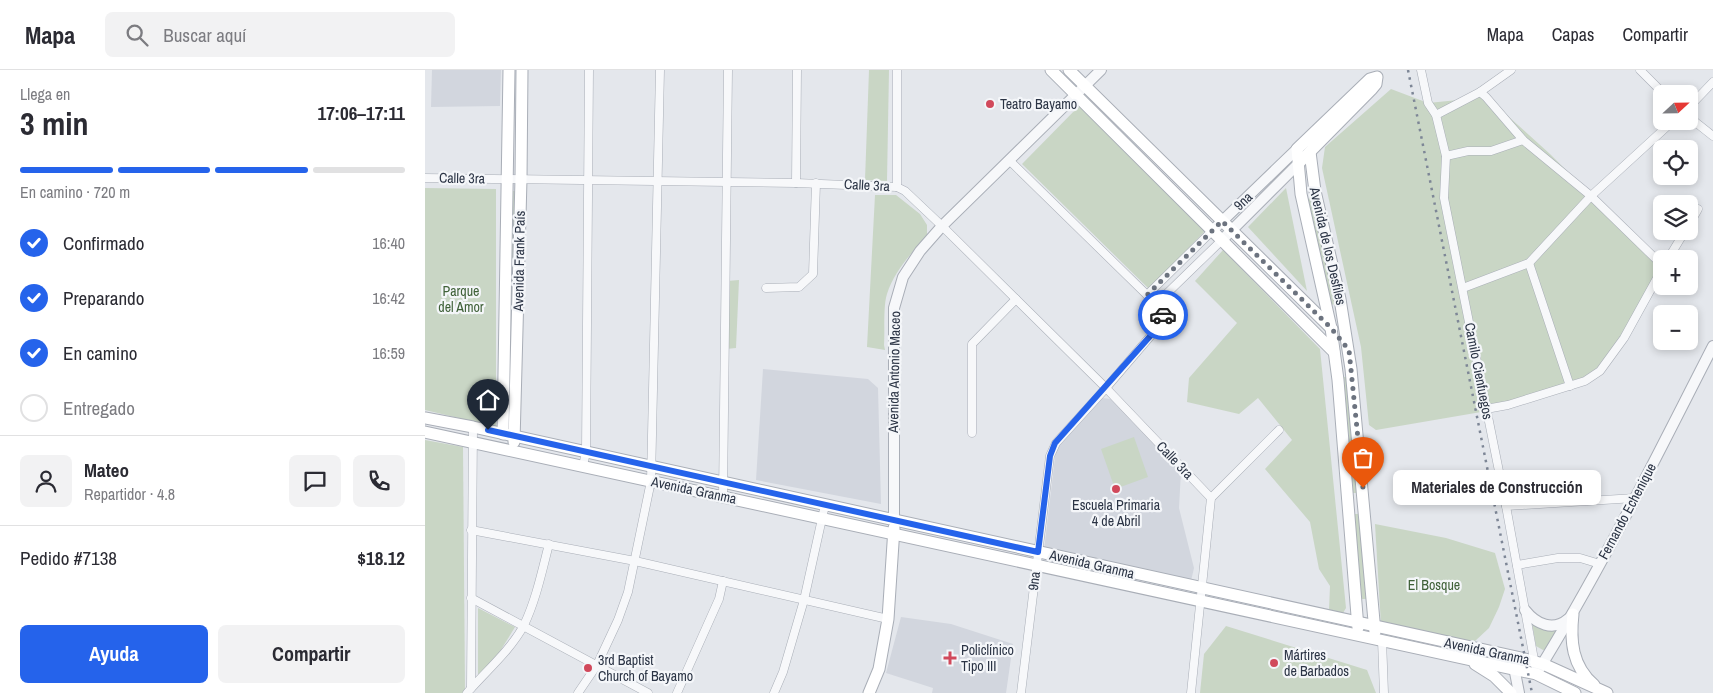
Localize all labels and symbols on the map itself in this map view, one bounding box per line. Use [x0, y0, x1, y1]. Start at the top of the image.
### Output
north arrow [1653, 85, 1697, 130]
place label: Teatro Bayamo [1000, 95, 1077, 113]
marker: Teatro Bayamo [984, 98, 996, 110]
street label: Calle 3ra [439, 169, 486, 187]
street label: Calle 3ra [844, 175, 891, 195]
street label: Avenida de los Desfiles [1305, 184, 1350, 307]
street label: 9na [1230, 187, 1257, 214]
street label: Avenida Frank País [509, 210, 529, 312]
park label: Parque del Amor [438, 282, 484, 316]
courier [1138, 290, 1188, 340]
street label: Avenida Antonio Maceo [884, 311, 904, 434]
street label: Camilo Cienfuegos [1461, 321, 1497, 421]
pin [467, 379, 509, 430]
street label: Calle 3ra [1153, 437, 1198, 483]
pin [1342, 437, 1384, 488]
street label: Fernando Echenique [1594, 460, 1660, 562]
callout: Materiales de Construcción [1393, 470, 1601, 506]
street label: Avenida Granma [649, 472, 739, 508]
marker: Escuela Primaria 4 de Abril [1110, 483, 1122, 495]
place label: Escuela Primaria 4 de Abril [1072, 496, 1161, 530]
street label: Avenida Granma [1047, 545, 1137, 583]
street label: 9na [1024, 570, 1044, 592]
park label: El Bosque [1408, 576, 1460, 594]
street label: Avenida Granma [1442, 633, 1532, 669]
place label: Policlínico Tipo III [961, 641, 1014, 675]
place label: Mártires de Barbados [1284, 646, 1349, 680]
place label: 3rd Baptist Church of Bayamo [598, 651, 693, 685]
marker: Policlínico Tipo III [943, 651, 957, 665]
marker: Mártires de Barbados [1268, 657, 1280, 669]
marker: 3rd Baptist Church of Bayamo [582, 662, 594, 674]

